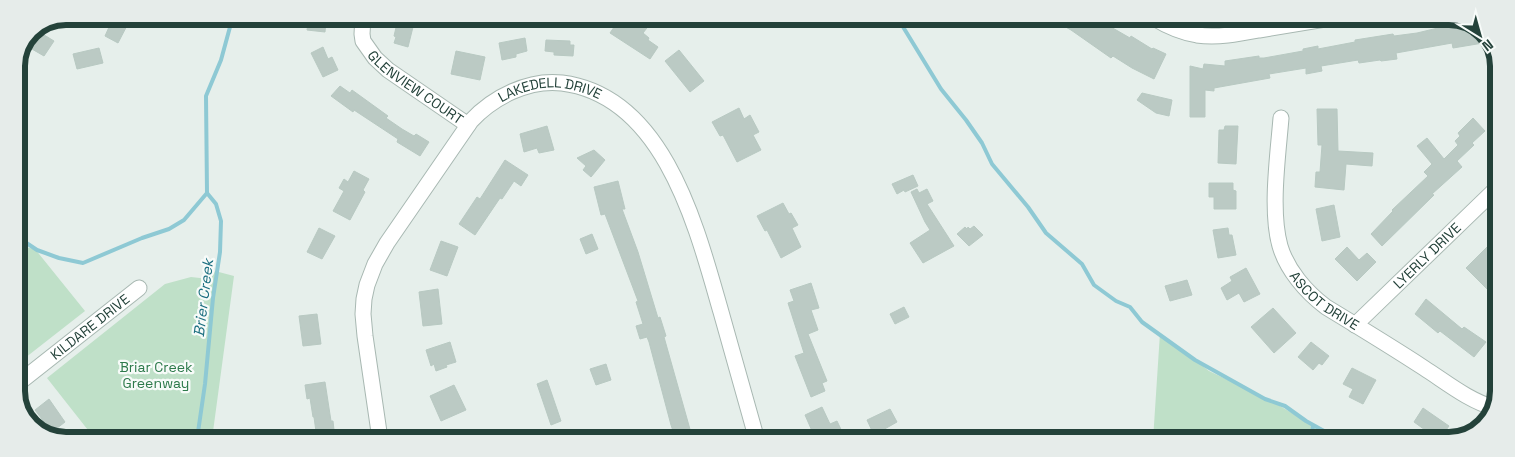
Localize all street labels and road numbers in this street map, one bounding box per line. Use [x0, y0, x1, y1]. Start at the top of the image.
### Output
street label: GLENVIEW COURT [364, 47, 467, 128]
street label: LAKEDELL DRIVE [495, 73, 605, 106]
street label: LYERLY DRIVE [1389, 219, 1465, 292]
street label: ASCOT DRIVE [1286, 268, 1363, 334]
street label: KILDARE DRIVE [47, 290, 133, 364]

